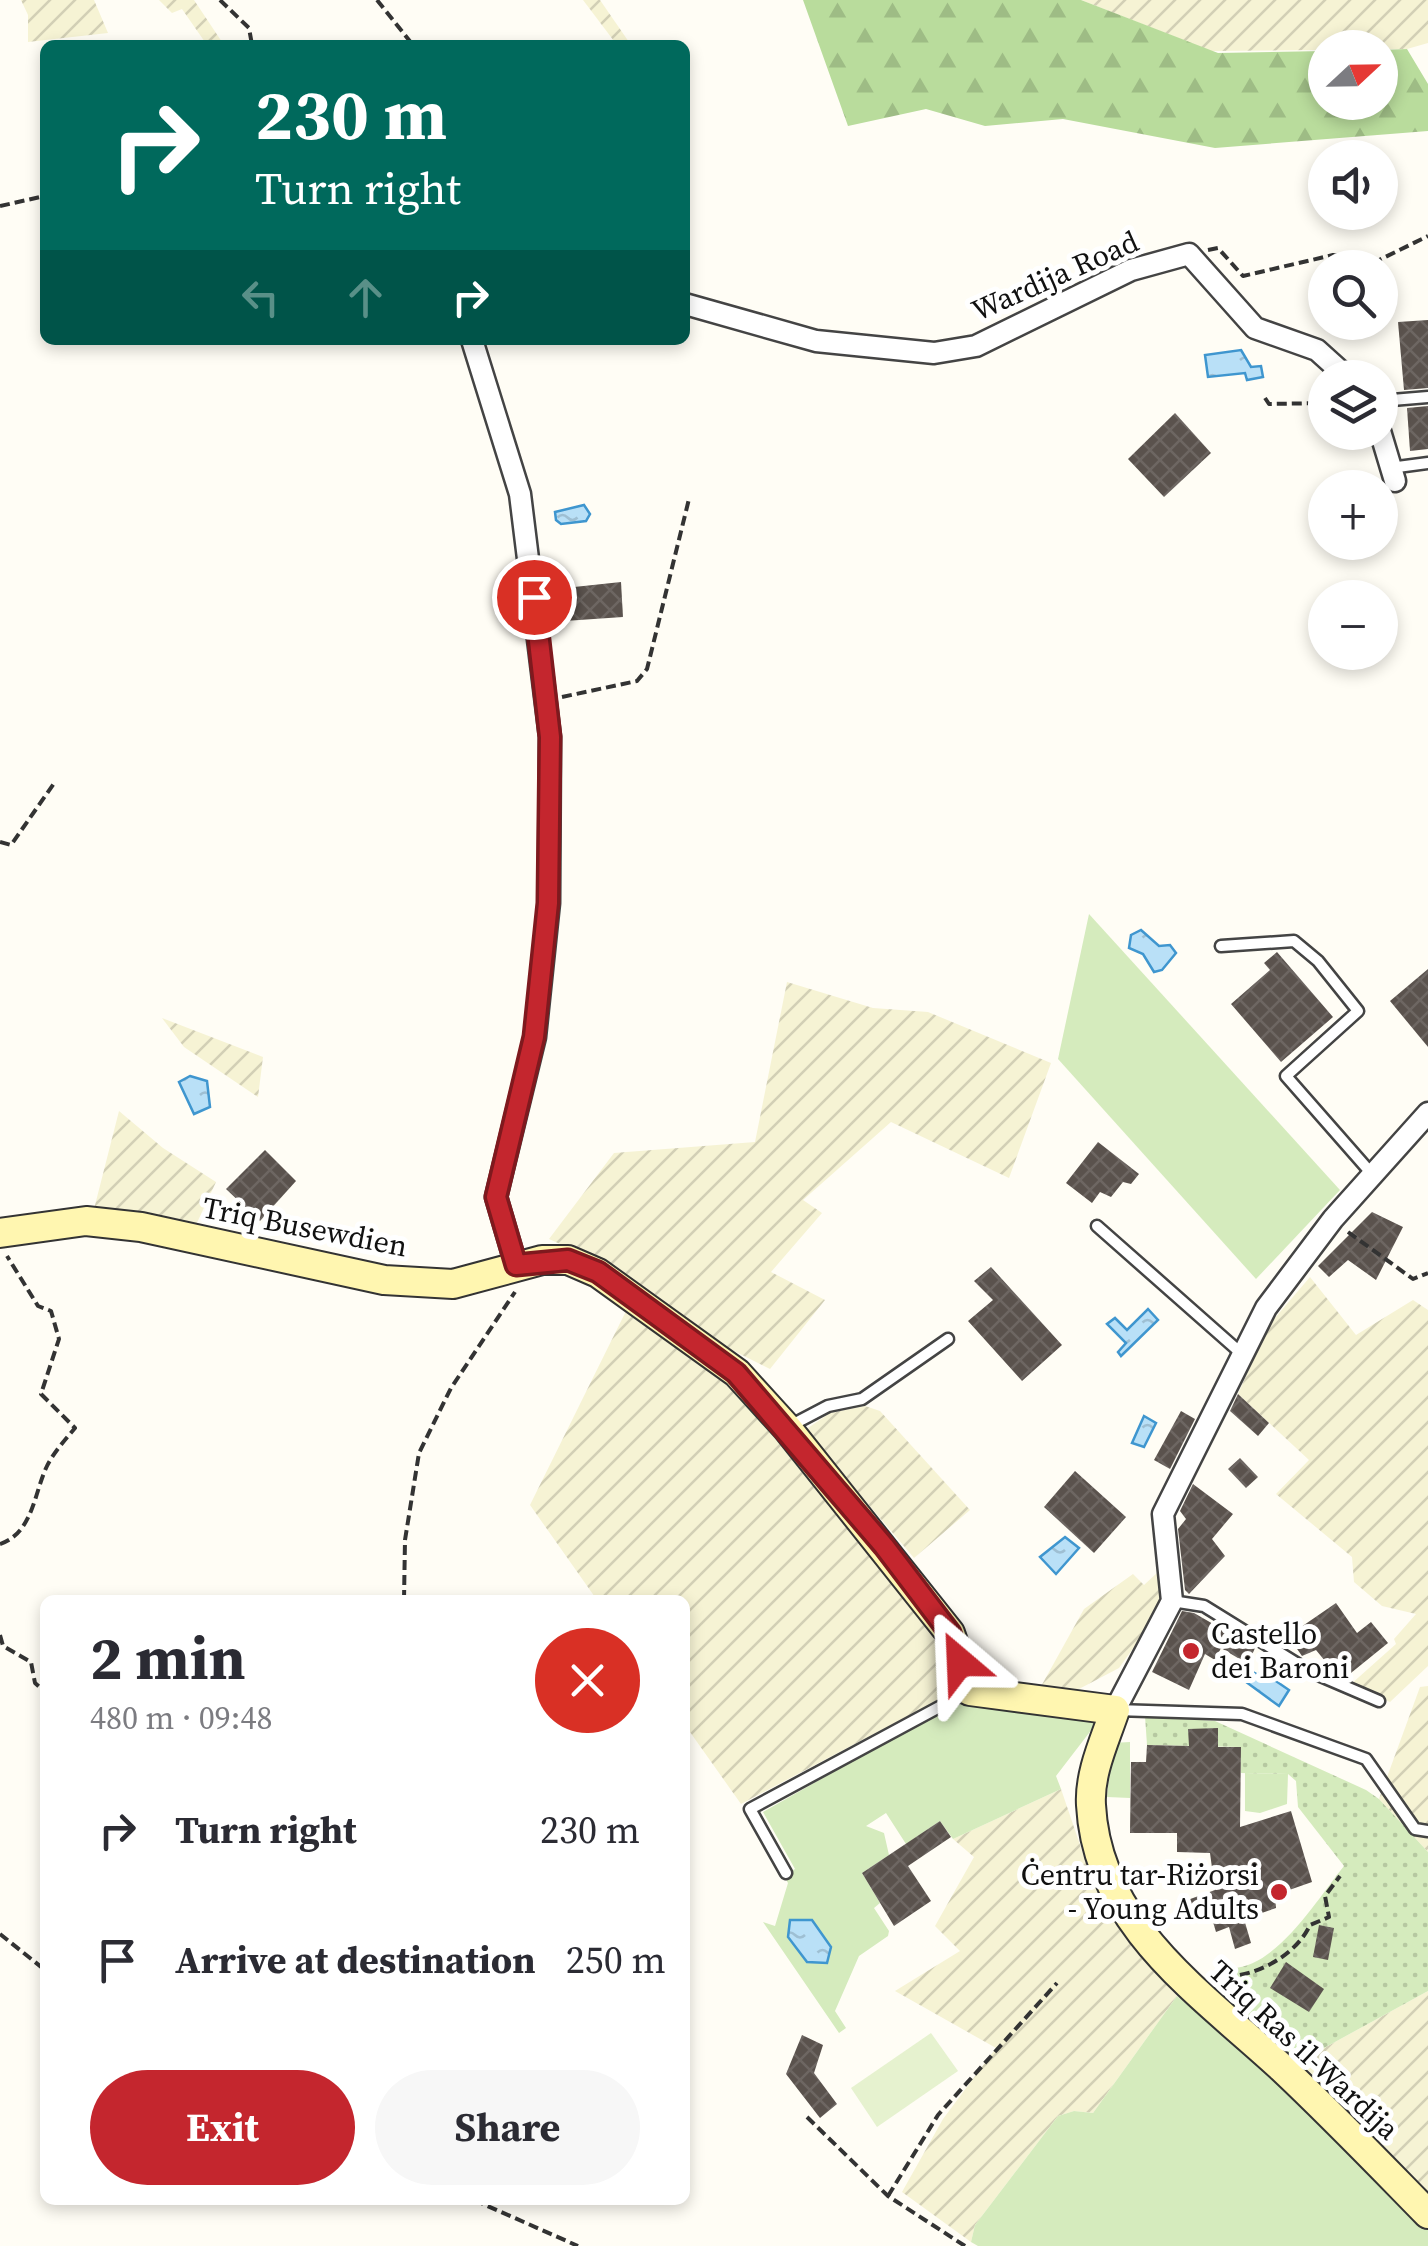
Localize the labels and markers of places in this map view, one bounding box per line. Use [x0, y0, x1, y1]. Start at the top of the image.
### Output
pin [492, 555, 577, 640]
place label: Castello dei Baroni [1211, 1613, 1349, 1688]
marker: Castello dei Baroni [1180, 1640, 1202, 1662]
place label: Ċentru tar-Riżorsi - Young Adults [1021, 1854, 1259, 1929]
marker: Ċentru tar-Riżorsi - Young Adults [1268, 1881, 1290, 1903]

